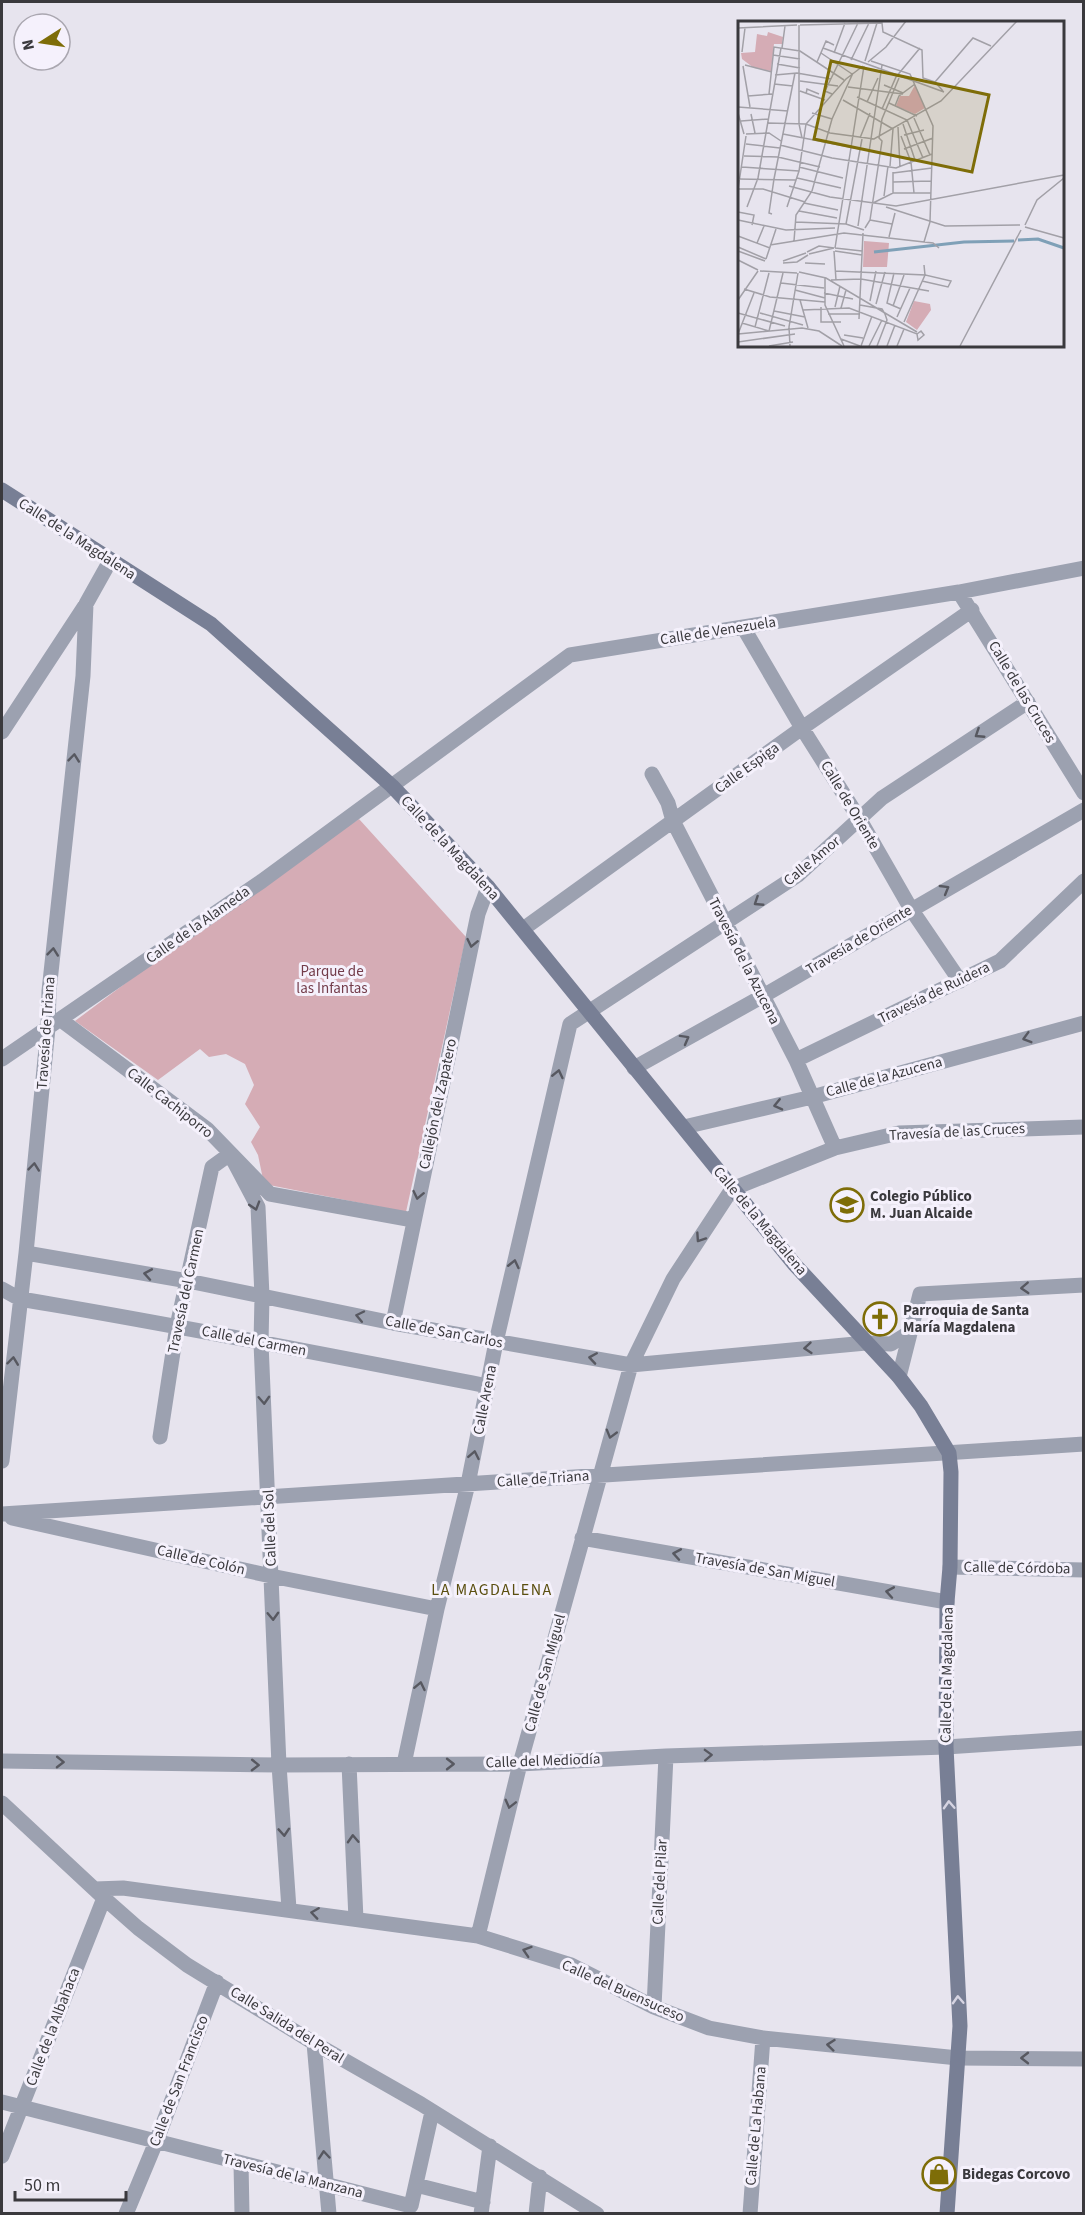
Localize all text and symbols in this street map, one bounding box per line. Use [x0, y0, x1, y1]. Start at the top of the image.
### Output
north arrow [12, 12, 72, 72]
inset map [738, 21, 1064, 346]
text: N [16, 37, 40, 52]
street label: Calle de la Magdalena [14, 493, 140, 585]
street label: Calle de Venezuela [659, 611, 777, 651]
street label: Calle de las Cruces [983, 637, 1061, 747]
one-way arrow [975, 727, 986, 738]
street label: Calle Espiga [710, 737, 784, 799]
one-way arrow [67, 753, 80, 763]
street label: Calle de Oriente [815, 757, 885, 853]
street label: Calle de la Magdalena [396, 791, 504, 905]
street label: Calle Amor [779, 831, 845, 891]
street label: Calle de la Alameda [142, 881, 254, 969]
one-way arrow [939, 885, 949, 897]
street label: Travesía de la Azucena [703, 894, 785, 1028]
one-way arrow [754, 895, 765, 906]
street label: Travesía de Oriente [802, 900, 916, 980]
one-way arrow [466, 938, 479, 948]
one-way arrow [46, 947, 59, 956]
street label: Travesía de Ruidera [875, 957, 993, 1029]
park label: Parque de las Infantas [296, 961, 368, 999]
street label: Travesía de Triana [32, 976, 60, 1090]
one-way arrow [1022, 1031, 1032, 1044]
one-way arrow [679, 1035, 690, 1047]
street label: Callejón del Zapatero [414, 1037, 462, 1171]
street label: Calle de la Azucena [824, 1051, 944, 1103]
street label: Calle Cachiporro [123, 1063, 217, 1143]
one-way arrow [550, 1069, 563, 1079]
one-way arrow [773, 1097, 783, 1110]
street label: Travesía de las Cruces [888, 1118, 1026, 1146]
one-way arrow [27, 1162, 40, 1172]
street label: Calle de la Magdalena [708, 1162, 812, 1280]
place label: Colegio Público M. Juan Alcaide [870, 1186, 973, 1224]
school or university icon: Colegio Público M. Juan Alcaide [829, 1187, 865, 1223]
one-way arrow [412, 1190, 425, 1200]
one-way arrow [248, 1200, 260, 1211]
street label: Travesía del Carmen [163, 1227, 209, 1355]
one-way arrow [695, 1232, 707, 1242]
one-way arrow [507, 1259, 520, 1269]
one-way arrow [144, 1268, 154, 1281]
one-way arrow [1021, 1282, 1030, 1295]
place label: Parroquia de Santa María Magdalena [903, 1300, 1029, 1338]
church icon: Parroquia de Santa María Magdalena [862, 1301, 898, 1337]
one-way arrow [355, 1310, 365, 1323]
street label: Calle de San Carlos [383, 1310, 505, 1354]
street label: Calle del Carmen [200, 1321, 308, 1361]
one-way arrow [804, 1341, 813, 1354]
one-way arrow [589, 1352, 599, 1365]
one-way arrow [6, 1356, 19, 1365]
street label: Calle Arena [468, 1363, 502, 1437]
one-way arrow [257, 1396, 270, 1405]
one-way arrow [606, 1428, 618, 1438]
one-way arrow [467, 1450, 480, 1460]
street label: Calle de Triana [496, 1465, 590, 1493]
street label: Calle del Sol [258, 1489, 282, 1567]
street label: Calle de Colón [155, 1540, 247, 1580]
street label: Travesía de San Miguel [693, 1547, 837, 1593]
one-way arrow [672, 1548, 682, 1561]
street label: Calle de Córdoba [963, 1557, 1071, 1579]
district label: LA MAGDALENA [431, 1579, 553, 1601]
one-way arrow [885, 1586, 894, 1598]
street label: Calle de la Magdalena [935, 1607, 959, 1743]
one-way arrow [267, 1611, 279, 1620]
street label: Calle de San Miguel [519, 1612, 571, 1734]
one-way arrow [413, 1681, 426, 1691]
one-way arrow [703, 1748, 712, 1761]
street label: Calle del Mediodía [485, 1749, 601, 1773]
one-way arrow [55, 1756, 64, 1768]
one-way arrow [250, 1758, 259, 1771]
one-way arrow [445, 1758, 454, 1770]
one-way arrow [505, 1798, 517, 1809]
one-way arrow [942, 1800, 955, 1809]
one-way arrow [277, 1827, 290, 1836]
one-way arrow [346, 1835, 359, 1844]
street label: Calle del Pilar [647, 1838, 673, 1925]
one-way arrow [310, 1907, 320, 1919]
one-way arrow [522, 1946, 533, 1959]
street label: Calle del Buensuceso [558, 1955, 688, 2027]
street label: Calle de la Albahaca [21, 1965, 85, 2089]
street label: Calle Salida del Peral [226, 1981, 348, 2069]
one-way arrow [952, 1995, 965, 2004]
street label: Calle de San Francisco [144, 2012, 214, 2150]
one-way arrow [826, 2039, 835, 2052]
one-way arrow [1021, 2052, 1030, 2064]
street label: Calle de La Habana [740, 2066, 772, 2186]
street label: Travesía de la Manzana [221, 2148, 365, 2204]
one-way arrow [318, 2151, 331, 2160]
shop icon: Bidegas Corcovo [921, 2156, 957, 2192]
scale bar [15, 2164, 126, 2202]
place label: Bidegas Corcovo [962, 2164, 1070, 2185]
text: 50 m [24, 2173, 60, 2198]

